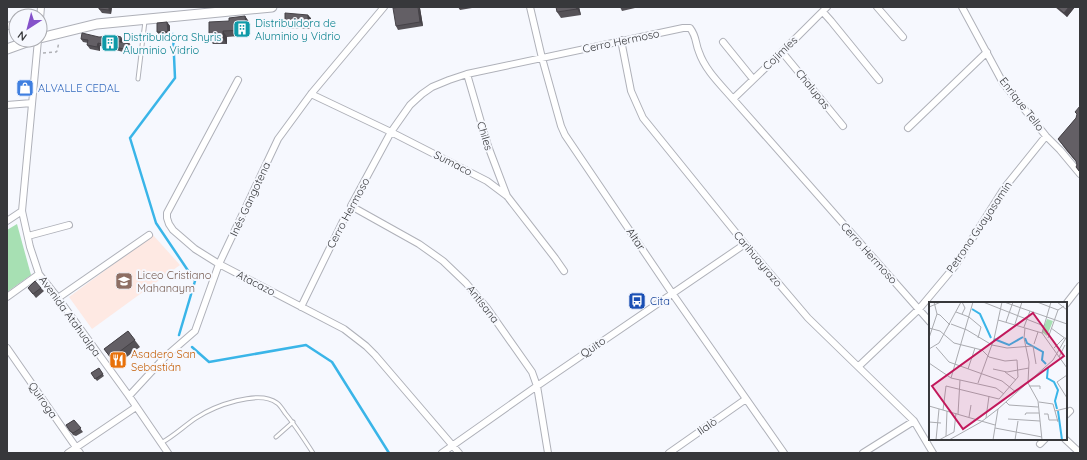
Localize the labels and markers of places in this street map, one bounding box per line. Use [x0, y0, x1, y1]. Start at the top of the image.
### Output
place label: Distribuidora de Aluminio y Vidrio [255, 16, 341, 43]
building icon: Distribuidora de Aluminio y Vidrio [232, 19, 252, 39]
place label: Distribuidora Shyris Aluminio Vidrio [123, 30, 221, 57]
building icon: Distribuidora Shyris Aluminio Vidrio [100, 33, 120, 53]
shop icon: ALVALLE CEDAL [15, 78, 35, 98]
place label: ALVALLE CEDAL [38, 81, 120, 95]
place label: Liceo Cristiano Mahanaym [137, 268, 212, 295]
school or university icon: Liceo Cristiano Mahanaym [114, 271, 134, 291]
bus stop icon: Cita [627, 291, 647, 311]
place label: Cita [650, 294, 670, 308]
place label: Asadero San Sebastián [131, 347, 196, 374]
restaurant icon: Asadero San Sebastián [108, 350, 128, 370]

